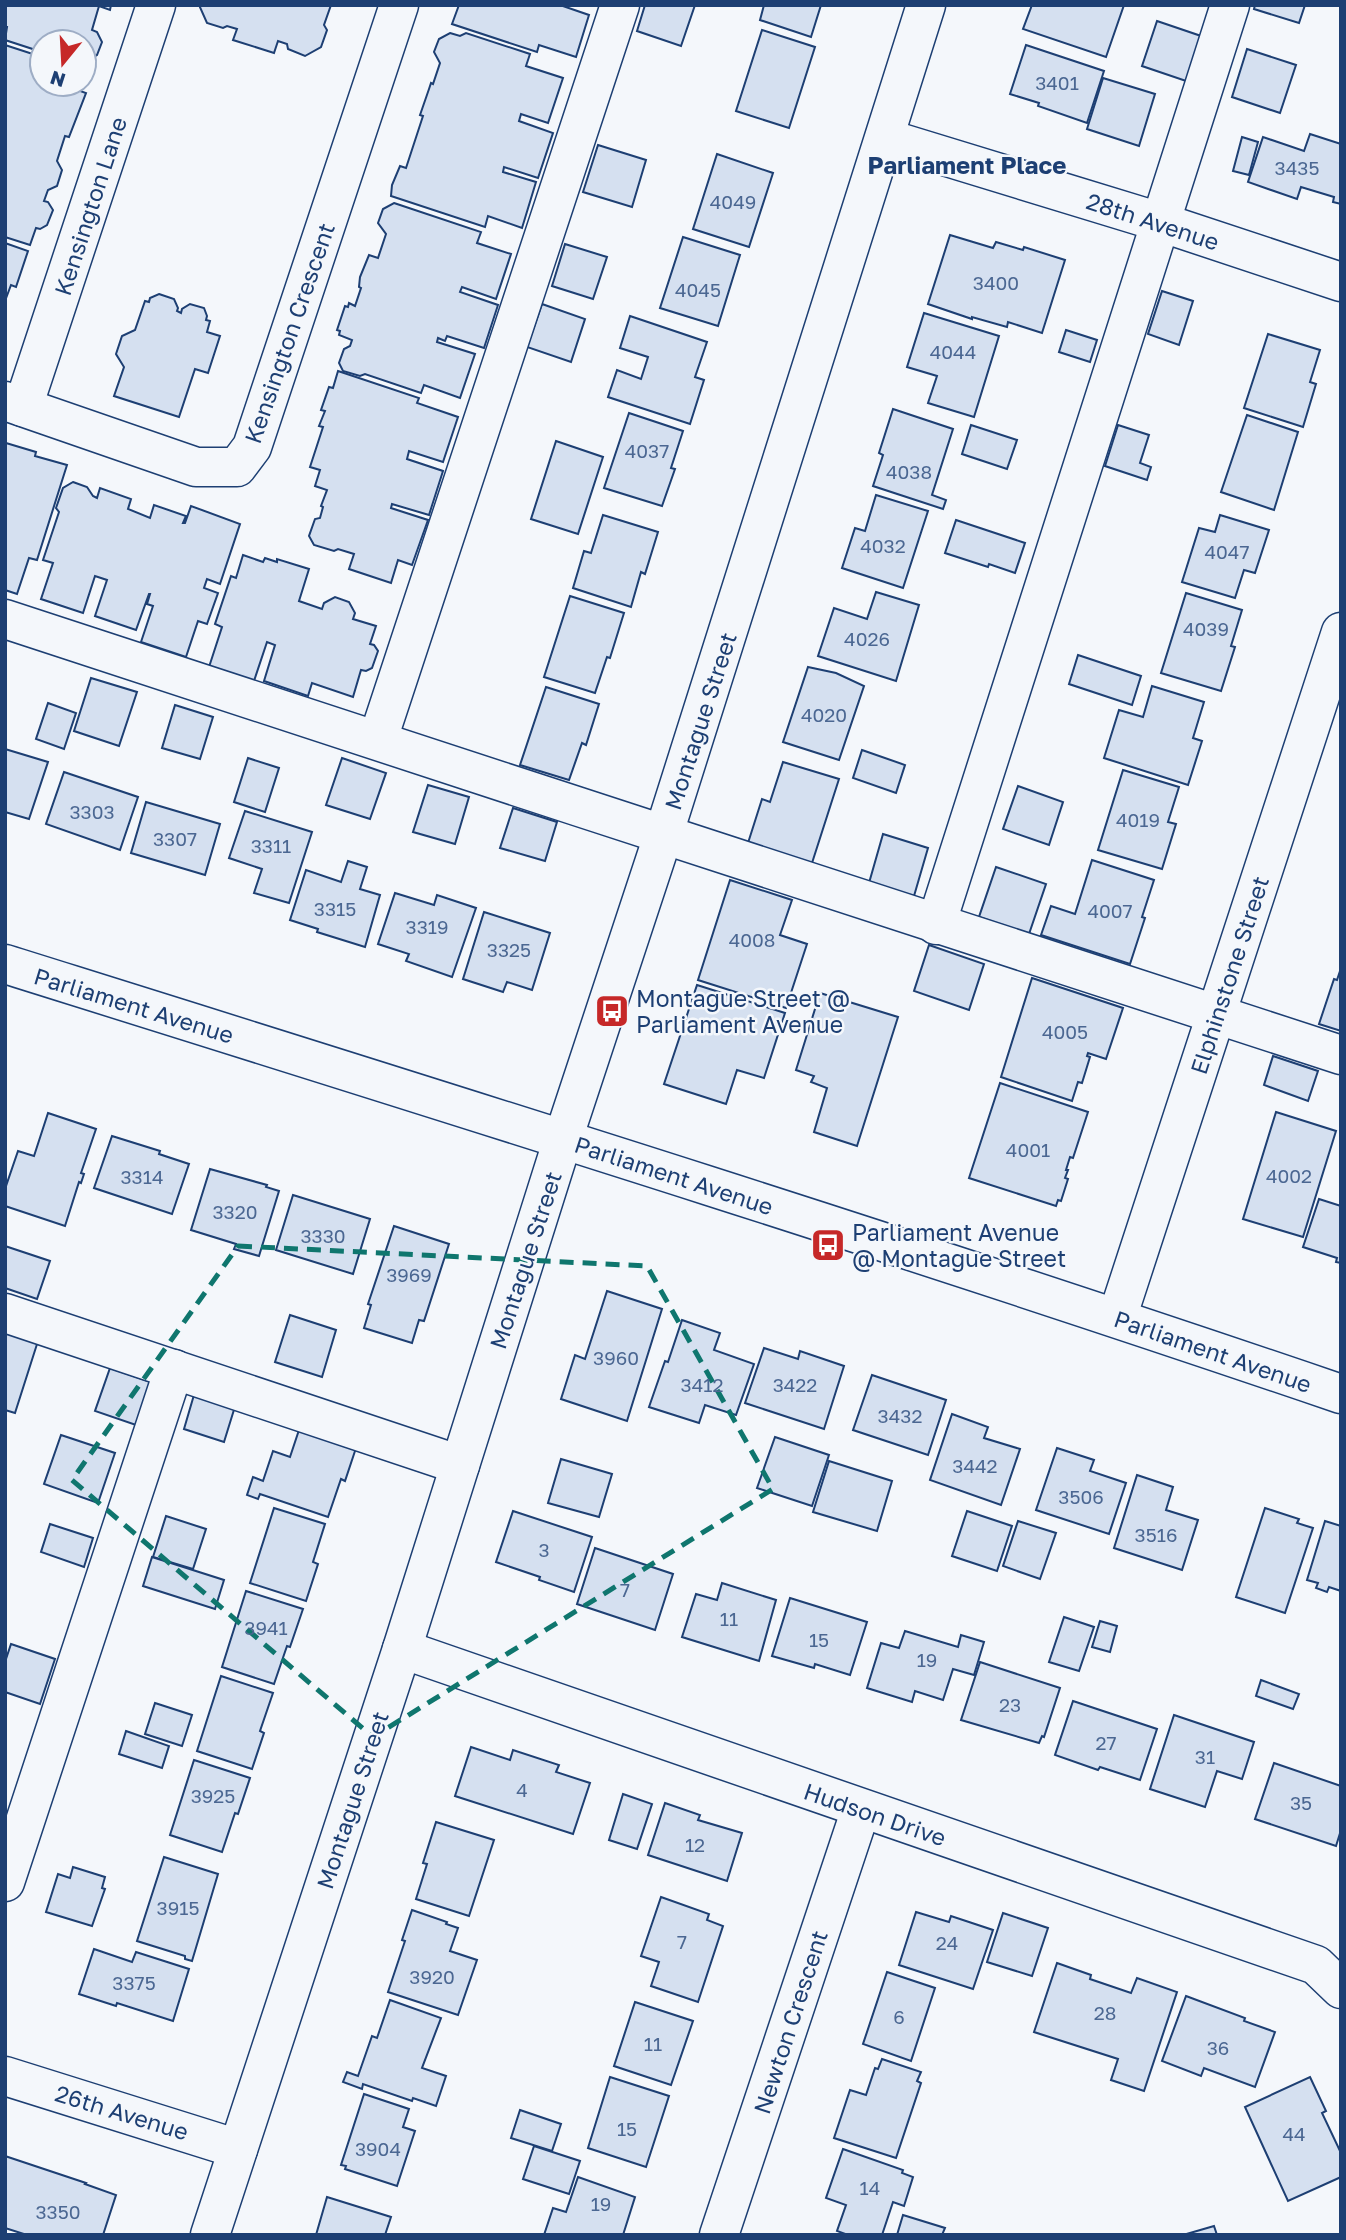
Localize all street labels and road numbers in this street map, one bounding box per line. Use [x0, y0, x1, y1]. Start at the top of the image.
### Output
street label: Kensington Lane [48, 113, 132, 299]
street label: 28th Avenue [1083, 186, 1223, 256]
street label: Kensington Crescent [238, 219, 340, 447]
street label: Montague Street [658, 629, 742, 813]
street label: Elphinstone Street [1184, 872, 1274, 1078]
street label: Parliament Avenue [31, 961, 237, 1049]
street label: Parliament Avenue [571, 1130, 777, 1220]
street label: Montague Street [483, 1168, 567, 1352]
street label: Parliament Avenue [1111, 1304, 1315, 1398]
street label: Montague Street [310, 1708, 394, 1892]
street label: Hudson Drive [800, 1777, 950, 1851]
street label: Newton Crescent [747, 1927, 833, 2117]
street label: 26th Avenue [52, 2079, 192, 2145]

